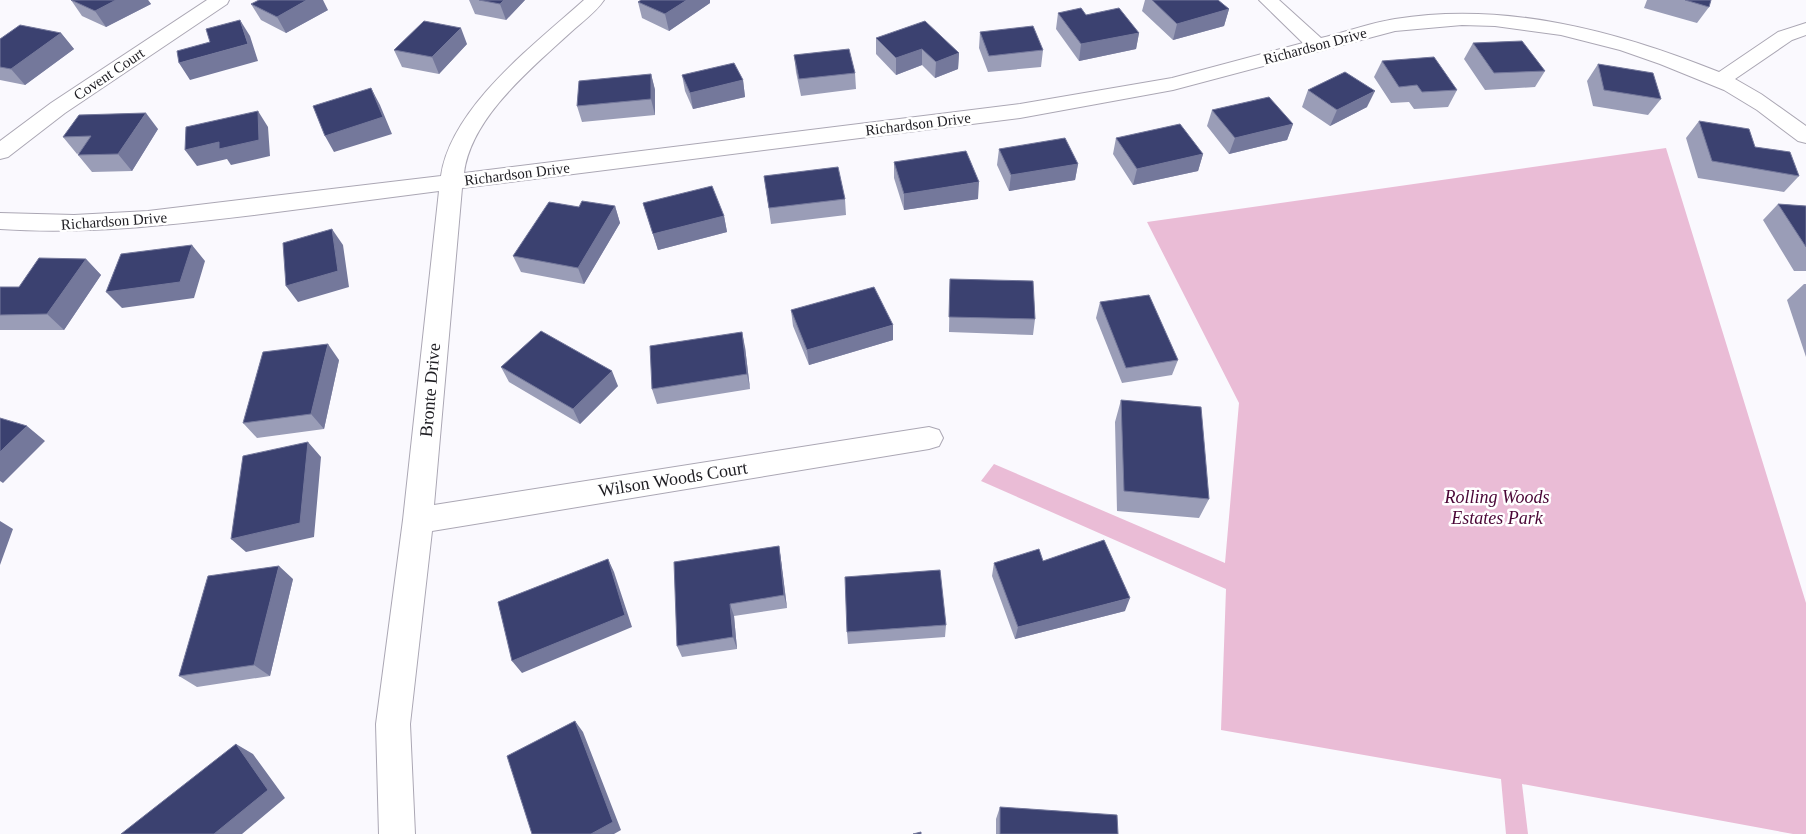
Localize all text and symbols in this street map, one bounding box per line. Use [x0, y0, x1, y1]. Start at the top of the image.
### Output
street label: Richardson Drive [1262, 24, 1369, 67]
street label: Covent Court [71, 44, 148, 103]
street label: Richardson Drive [864, 110, 972, 138]
street label: Richardson Drive [463, 160, 571, 188]
street label: Richardson Drive [60, 209, 168, 233]
street label: Bronte Drive [416, 342, 444, 438]
street label: Wilson Woods Court [597, 457, 749, 501]
park label: Rolling Woods Estates Park [1444, 487, 1549, 528]

